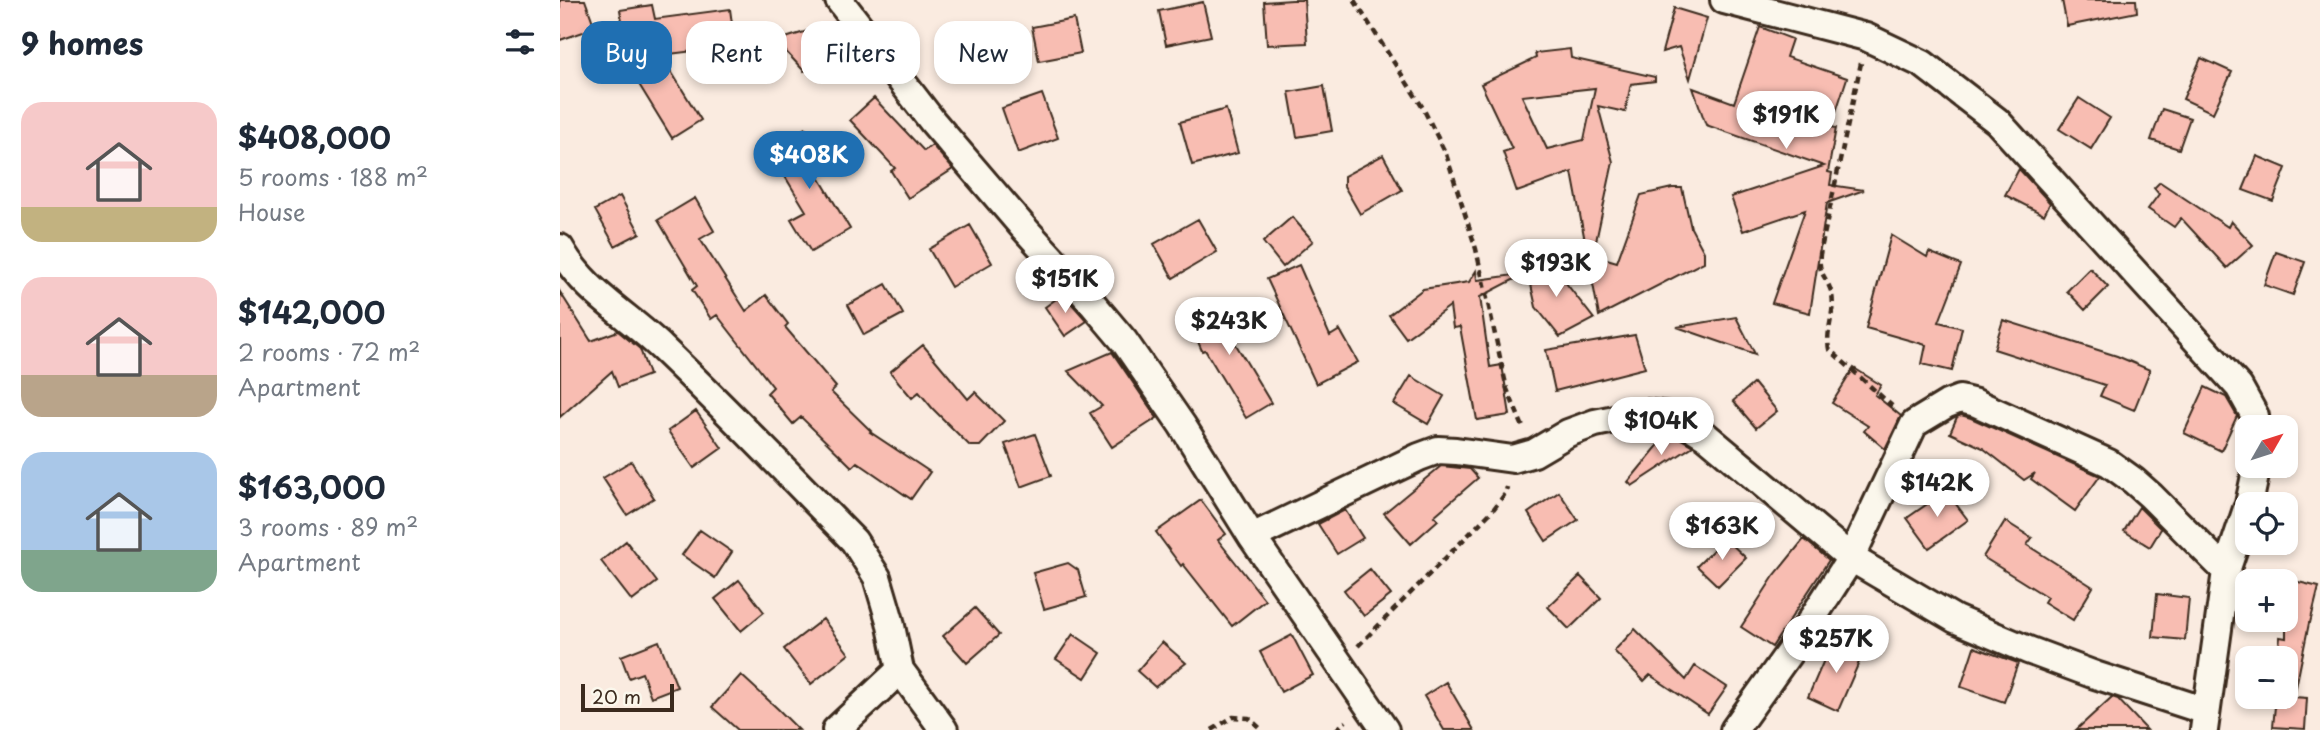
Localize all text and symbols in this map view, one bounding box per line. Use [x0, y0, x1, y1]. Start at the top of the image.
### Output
text: 9 homes [21, 20, 143, 65]
chip: Buy [581, 21, 672, 84]
chip: Rent [686, 21, 787, 84]
chip: Filters [801, 21, 920, 84]
chip: New [934, 21, 1032, 84]
icon: filters [501, 23, 539, 61]
pin: $191K [1737, 92, 1835, 151]
text: $191K [1752, 96, 1820, 131]
text: $408,000 [238, 114, 391, 159]
icon: home [77, 130, 161, 214]
pin: $408K [760, 132, 858, 191]
text: $408K [769, 136, 849, 171]
text: 5 rooms · 188 m² [238, 159, 428, 194]
text: House [238, 194, 305, 229]
pin: $193K [1507, 240, 1605, 299]
text: $193K [1521, 244, 1591, 279]
pin: $151K [1016, 256, 1114, 315]
text: $151K [1031, 260, 1099, 295]
text: $142,000 [238, 289, 385, 334]
pin: $243K [1180, 298, 1278, 357]
text: $243K [1191, 302, 1267, 337]
icon: home [77, 305, 161, 389]
text: 2 rooms · 72 m² [238, 334, 420, 369]
text: Apartment [238, 369, 361, 404]
pin: $104K [1612, 398, 1710, 457]
text: $104K [1624, 402, 1698, 437]
north arrow [2235, 415, 2298, 478]
map controls [2235, 415, 2298, 709]
pin: $142K [1888, 460, 1986, 519]
text: $163,000 [238, 464, 386, 509]
text: $142K [1901, 464, 1974, 499]
icon: home [77, 480, 161, 564]
button: locate [2235, 492, 2298, 555]
pin: $163K [1673, 503, 1771, 562]
text: $163K [1685, 507, 1759, 542]
text: 3 rooms · 89 m² [238, 509, 418, 544]
text: Apartment [238, 544, 361, 579]
button: + [2235, 569, 2298, 632]
pin: $257K [1787, 616, 1885, 675]
text: $257K [1799, 620, 1873, 655]
button: − [2235, 646, 2298, 709]
scale bar [581, 681, 674, 713]
text: 20 m [592, 682, 641, 710]

